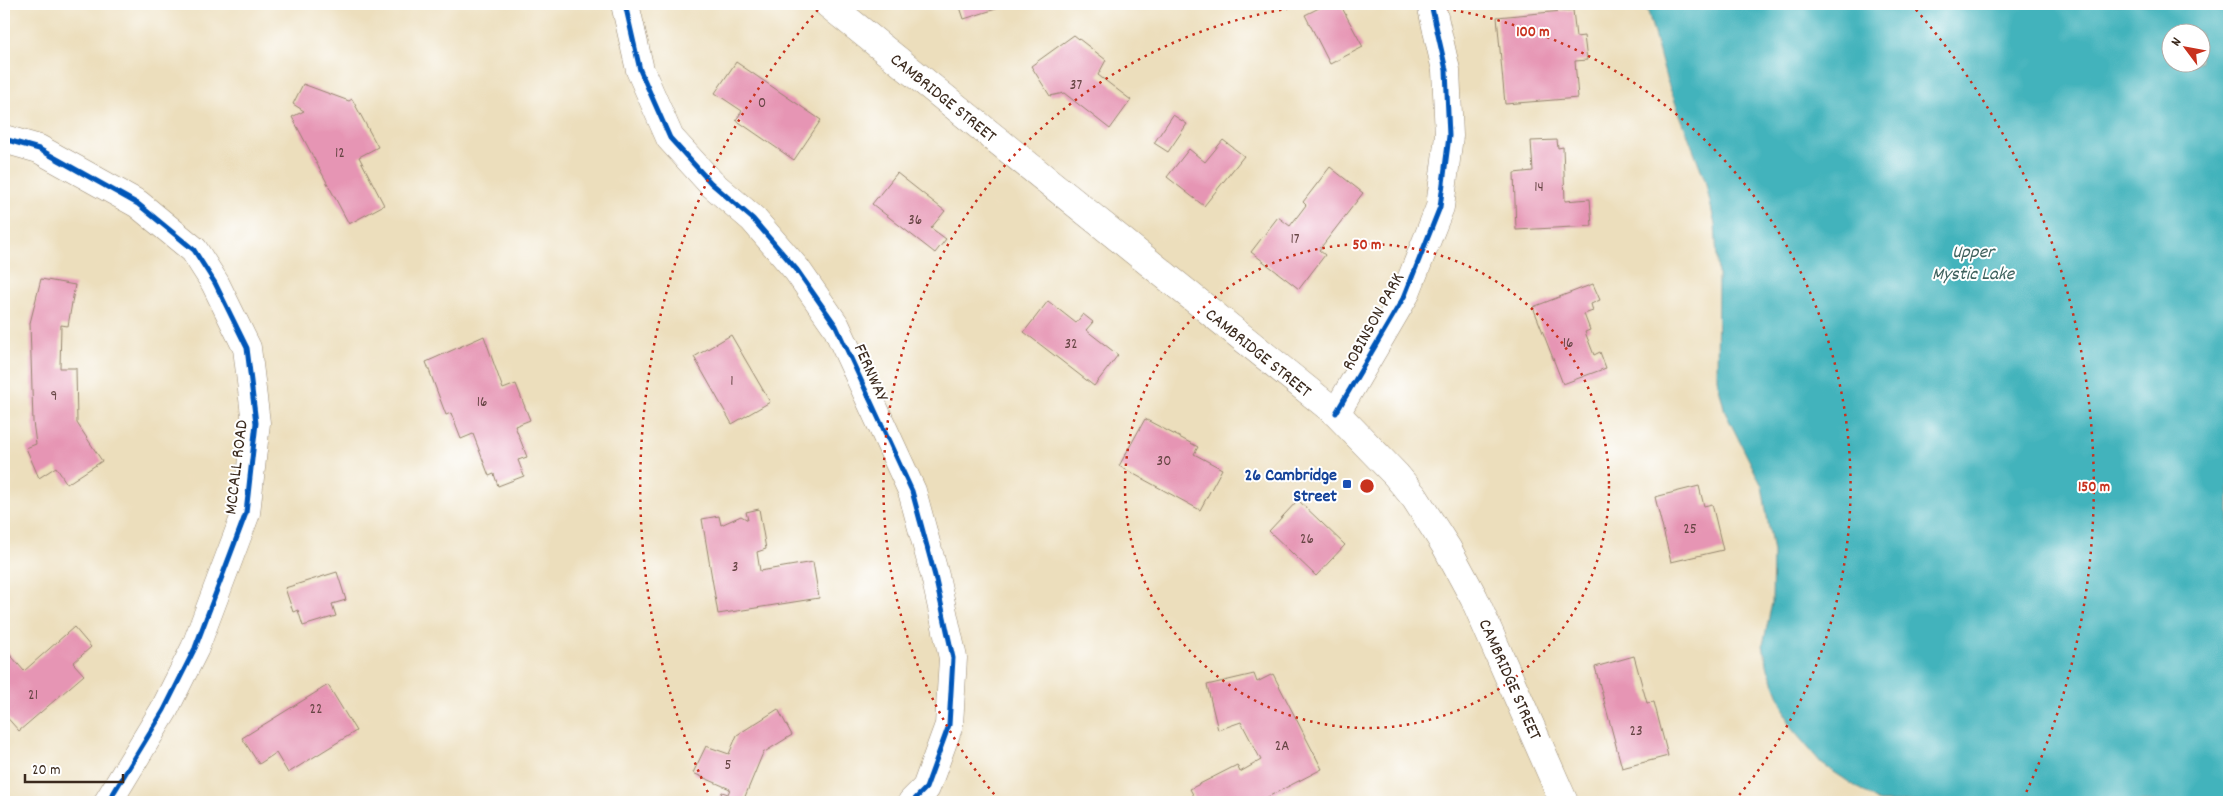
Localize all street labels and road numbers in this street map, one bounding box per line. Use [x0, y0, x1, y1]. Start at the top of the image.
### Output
street label: CAMBRIDGE STREET [884, 48, 1001, 150]
street label: ROBINSON PARK [1337, 269, 1411, 376]
street label: CAMBRIDGE STREET [1199, 303, 1316, 405]
street label: FERNWAY [846, 340, 894, 407]
street label: MCCALL ROAD [219, 419, 256, 516]
street label: CAMBRIDGE STREET [1471, 615, 1547, 745]

